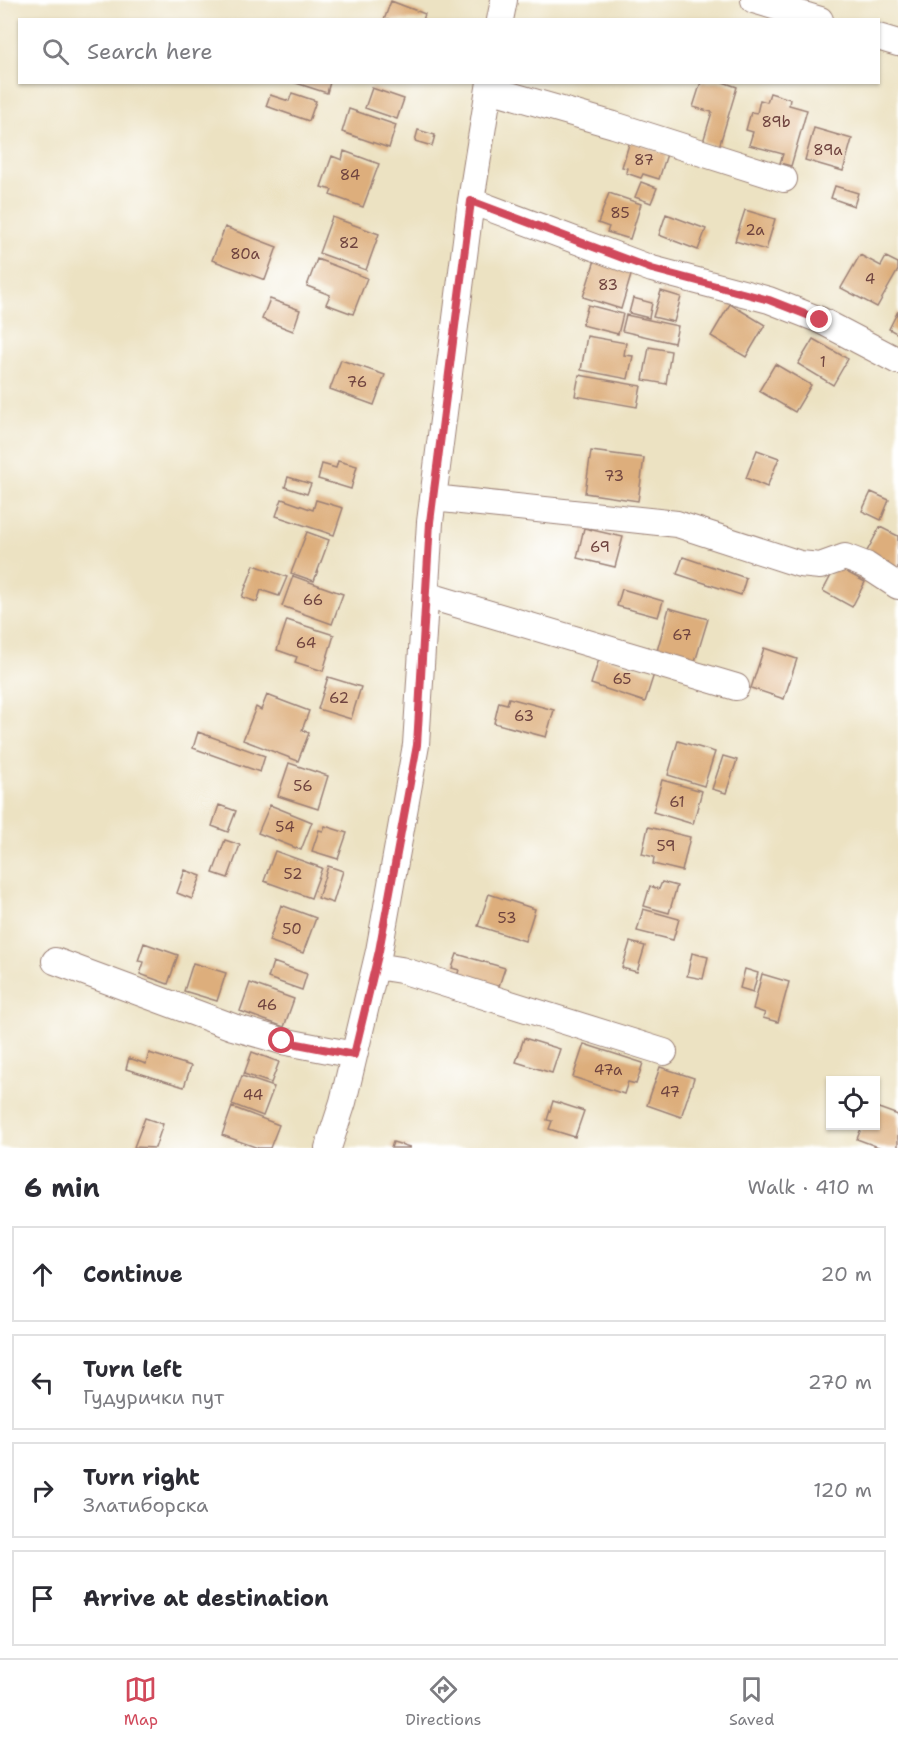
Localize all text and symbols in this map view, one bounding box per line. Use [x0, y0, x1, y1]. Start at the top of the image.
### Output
search box [18, 18, 880, 84]
icon: search [39, 35, 72, 68]
text: Search here [87, 37, 213, 66]
house number: 89b [761, 112, 791, 132]
house number: 89a [813, 140, 843, 160]
house number: 87 [634, 150, 654, 170]
house number: 84 [340, 165, 360, 185]
house number: 85 [610, 203, 630, 223]
house number: 2a [745, 220, 765, 240]
house number: 82 [339, 233, 359, 253]
house number: 80a [230, 244, 260, 264]
house number: 4 [865, 269, 875, 289]
house number: 83 [598, 275, 618, 295]
route end [806, 306, 832, 332]
house number: 1 [820, 352, 826, 372]
house number: 76 [347, 372, 367, 392]
house number: 73 [604, 466, 624, 486]
house number: 69 [590, 537, 610, 557]
house number: 66 [303, 590, 323, 610]
house number: 67 [672, 625, 692, 645]
house number: 64 [296, 633, 316, 653]
house number: 65 [612, 669, 632, 689]
house number: 62 [329, 688, 349, 708]
house number: 63 [514, 706, 534, 726]
house number: 56 [293, 776, 313, 796]
house number: 61 [669, 792, 685, 812]
house number: 54 [275, 817, 295, 837]
house number: 59 [657, 836, 675, 856]
house number: 52 [284, 864, 302, 884]
house number: 53 [498, 908, 517, 928]
house number: 50 [282, 919, 302, 939]
house number: 46 [257, 995, 277, 1015]
route start [268, 1027, 294, 1053]
house number: 47a [594, 1060, 623, 1080]
map controls [826, 1076, 880, 1130]
button: locate [826, 1076, 880, 1130]
house number: 47 [660, 1082, 680, 1102]
house number: 44 [243, 1085, 263, 1105]
text: 6 min [24, 1170, 100, 1205]
text: Walk · 410 m [748, 1174, 874, 1200]
icon: ahead [26, 1258, 59, 1291]
text: Continue [83, 1260, 183, 1289]
text: 20 m [821, 1261, 872, 1287]
text: Turn left [83, 1355, 182, 1384]
icon: left [26, 1366, 59, 1399]
text: 270 m [808, 1369, 872, 1395]
text: Гудурички пут [83, 1384, 224, 1410]
text: Turn right [83, 1463, 200, 1492]
icon: right [26, 1474, 59, 1507]
text: 120 m [813, 1477, 872, 1503]
text: Златиборска [83, 1492, 208, 1518]
icon: arrive [26, 1582, 59, 1615]
text: Arrive at destination [83, 1584, 329, 1613]
tab: Map [124, 1673, 158, 1730]
tab: Directions [405, 1673, 482, 1730]
tab: Saved [729, 1673, 774, 1730]

